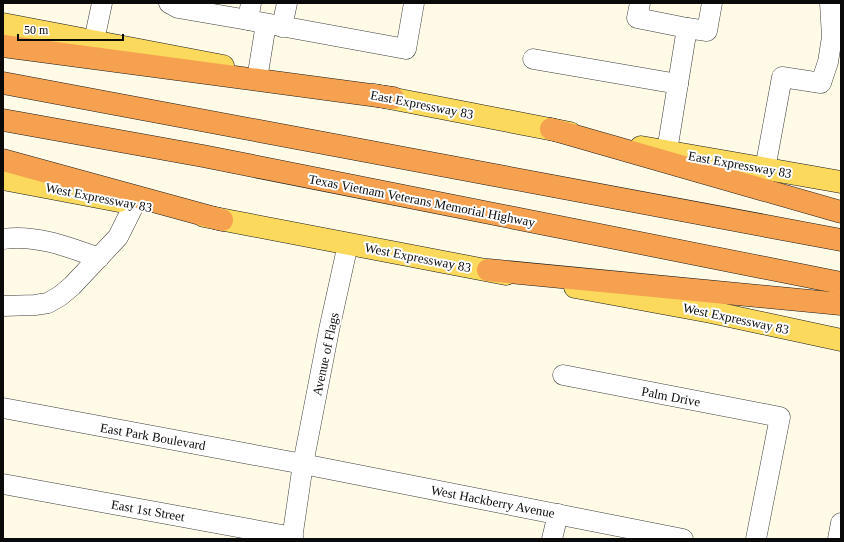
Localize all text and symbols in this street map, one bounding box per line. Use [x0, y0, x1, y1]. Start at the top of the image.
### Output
scale bar [18, 16, 123, 42]
text: 50 m [24, 23, 49, 37]
street label: East Expressway 83 [369, 87, 475, 122]
street label: East Expressway 83 [687, 148, 793, 181]
street label: Texas Vietnam Veterans Memorial Highway [307, 171, 537, 230]
street label: West Expressway 83 [44, 180, 153, 215]
street label: West Expressway 83 [363, 240, 472, 275]
street label: West Expressway 83 [682, 300, 790, 337]
street label: Avenue of Flags [309, 311, 342, 397]
street label: Palm Drive [640, 383, 702, 410]
street label: East Park Boulevard [99, 420, 207, 453]
street label: West Hackberry Avenue [430, 482, 556, 521]
street label: East 1st Street [110, 497, 186, 524]

